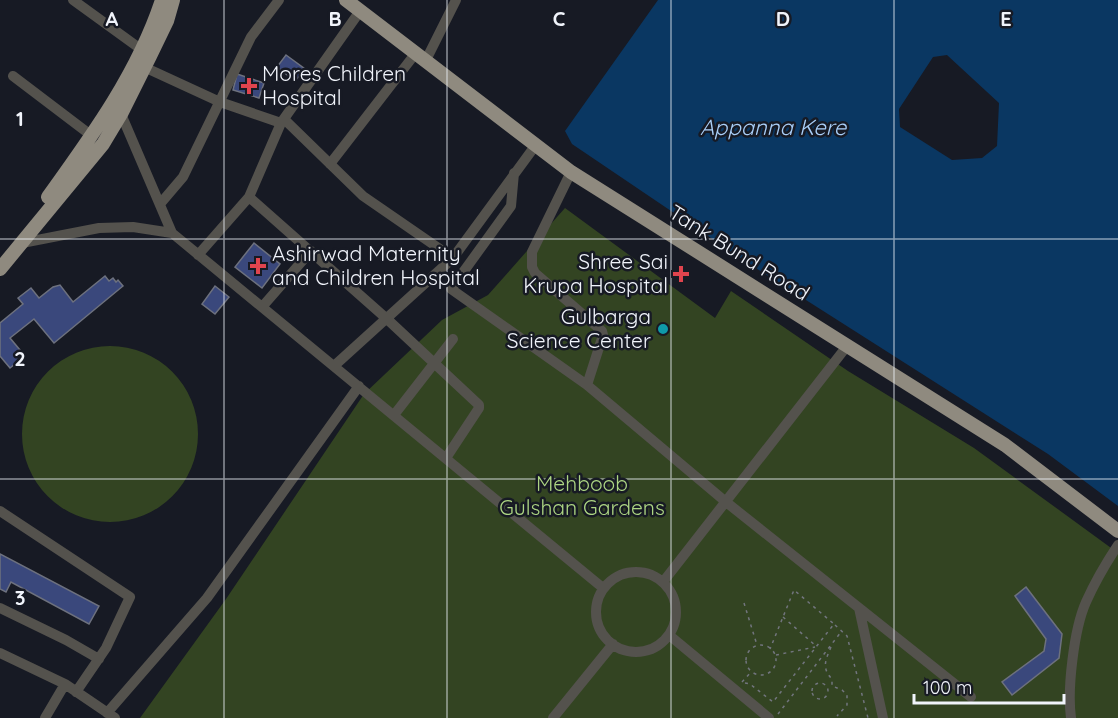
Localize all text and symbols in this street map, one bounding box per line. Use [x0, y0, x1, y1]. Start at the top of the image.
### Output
text: A [106, 6, 119, 31]
text: B [328, 6, 342, 31]
text: C [553, 6, 566, 31]
text: D [776, 6, 790, 31]
text: E [1000, 6, 1012, 31]
place label: Mores Children Hospital [262, 60, 406, 110]
marker: Mores Children Hospital [240, 77, 258, 95]
text: 1 [16, 106, 24, 131]
water label: Appanna Kere [700, 113, 848, 141]
street label: Tank Bund Road [664, 199, 815, 306]
place label: Ashirwad Maternity and Children Hospital [272, 240, 480, 290]
place label: Shree Sai Krupa Hospital [523, 248, 668, 298]
marker: Ashirwad Maternity and Children Hospital [249, 257, 267, 275]
marker: Shree Sai Krupa Hospital [672, 265, 690, 283]
place label: Gulbarga Science Center [507, 303, 651, 353]
marker: Gulbarga Science Center [656, 322, 670, 336]
text: 2 [14, 346, 26, 371]
park label: Mehboob Gulshan Gardens [499, 470, 665, 520]
text: 3 [15, 585, 25, 610]
scale bar [914, 667, 1064, 705]
text: 100 m [923, 676, 972, 699]

